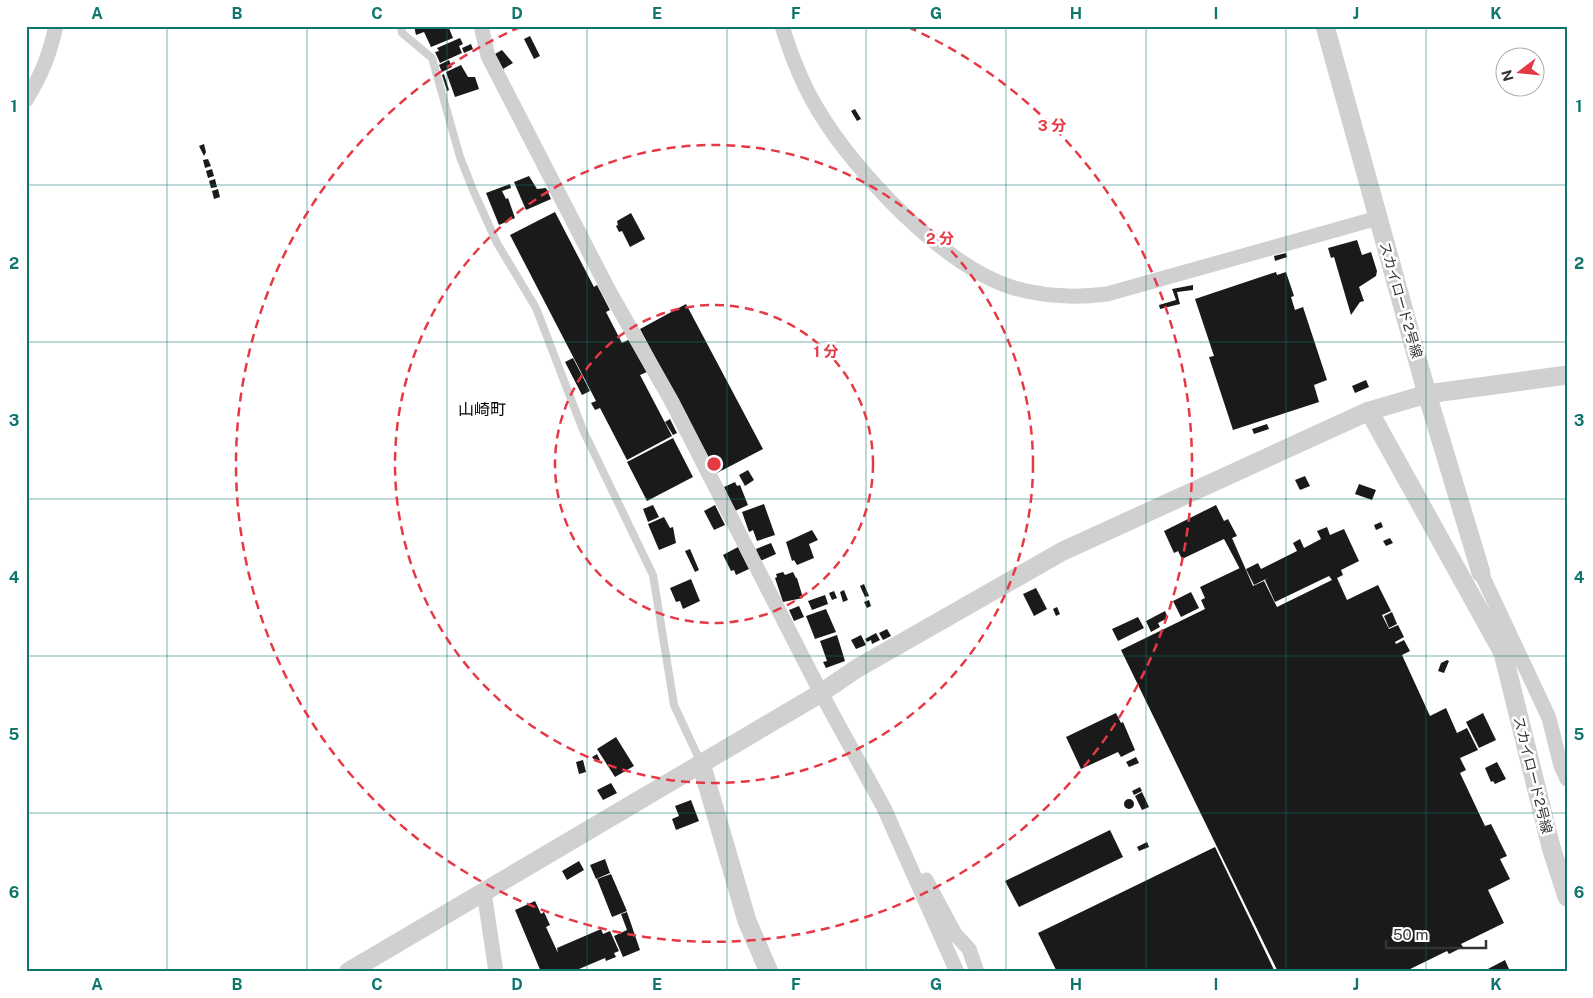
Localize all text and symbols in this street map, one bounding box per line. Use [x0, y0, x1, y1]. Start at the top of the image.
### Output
text: A [91, 4, 103, 23]
text: B [232, 4, 243, 23]
text: C [371, 4, 383, 23]
text: D [511, 4, 523, 23]
text: E [652, 4, 662, 23]
text: F [791, 4, 801, 23]
text: G [930, 4, 942, 23]
text: H [1070, 4, 1082, 23]
text: I [1214, 4, 1218, 23]
text: J [1353, 4, 1359, 23]
text: K [1490, 4, 1502, 23]
north arrow [1496, 48, 1546, 98]
text: N [1498, 68, 1517, 83]
text: 1 [11, 97, 17, 116]
text: 1 [1576, 97, 1582, 116]
text: 3 分 [1038, 117, 1066, 134]
text: 2 分 [926, 230, 954, 247]
street label: スカイロード2号線 [1377, 240, 1425, 360]
text: 2 [9, 254, 19, 273]
text: 2 [1574, 254, 1584, 273]
text: 1 分 [814, 343, 838, 360]
district label: 山崎町 [458, 400, 506, 419]
text: 3 [9, 411, 19, 430]
text: 3 [1574, 411, 1584, 430]
centre of rings [705, 455, 723, 473]
text: 4 [9, 568, 20, 587]
text: 4 [1574, 568, 1585, 587]
street label: スカイロード2号線 [1511, 715, 1555, 835]
text: 5 [9, 725, 20, 744]
text: 5 [1574, 725, 1585, 744]
text: 6 [9, 883, 19, 902]
text: 6 [1574, 883, 1584, 902]
scale bar [1386, 918, 1486, 950]
text: 50 m [1393, 926, 1428, 943]
text: A [91, 975, 103, 994]
text: B [232, 975, 243, 994]
text: C [371, 975, 383, 994]
text: D [511, 975, 523, 994]
text: E [652, 975, 662, 994]
text: F [791, 975, 801, 994]
text: G [930, 975, 942, 994]
text: H [1070, 975, 1082, 994]
text: I [1214, 975, 1218, 994]
text: J [1353, 975, 1359, 994]
text: K [1490, 975, 1502, 994]

